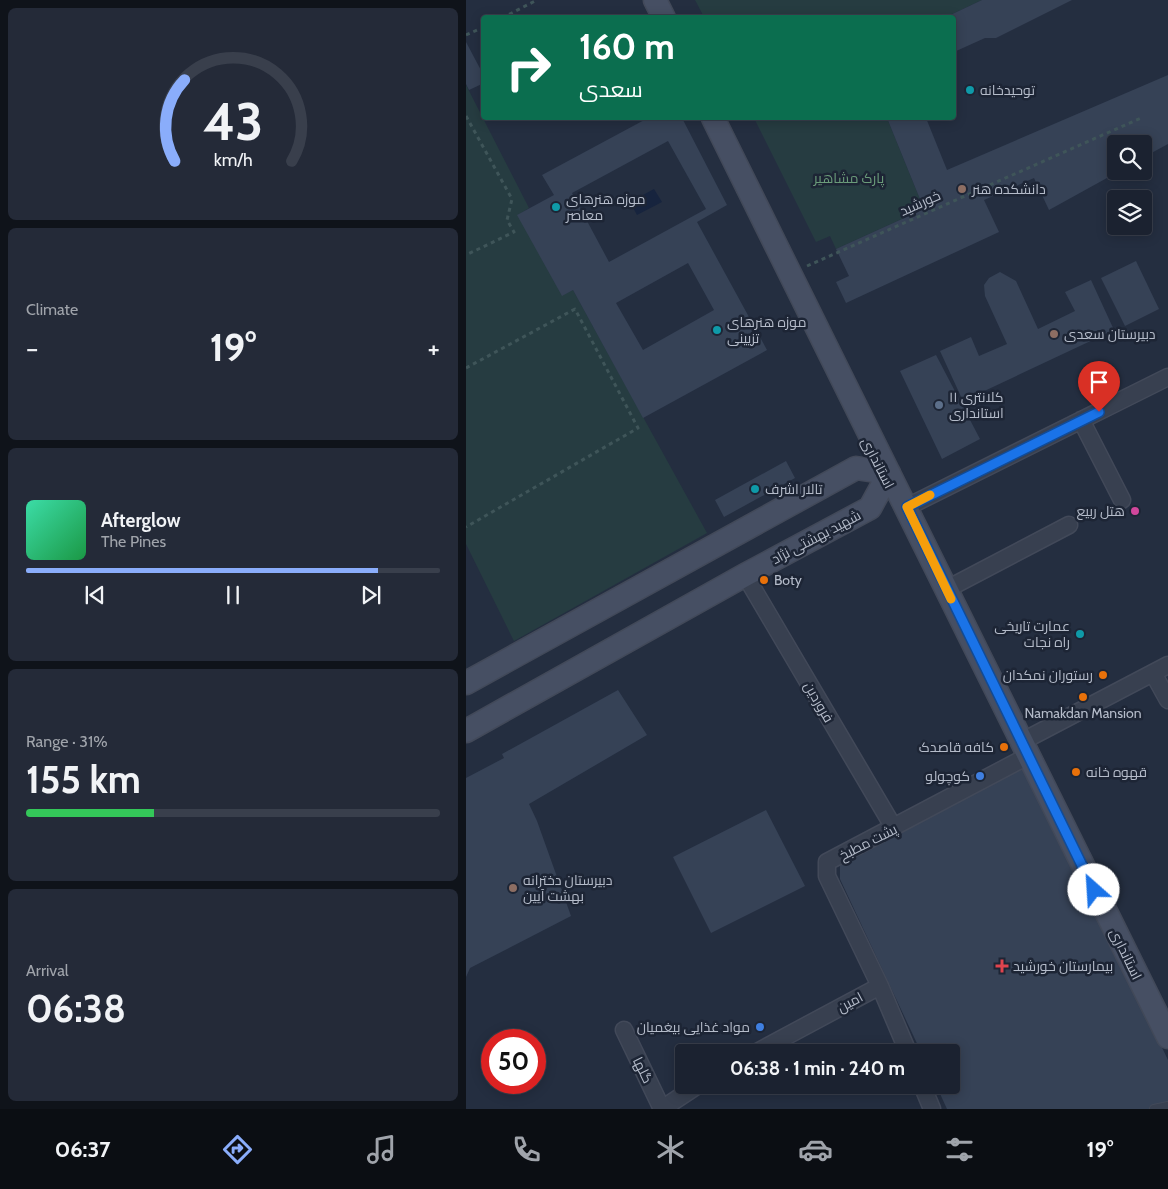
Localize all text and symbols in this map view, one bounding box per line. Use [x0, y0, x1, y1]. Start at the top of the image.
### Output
text: 160 m [579, 25, 675, 68]
icon: right [496, 35, 561, 100]
text: سعدی [579, 76, 643, 103]
place label: توحیدخانه [980, 81, 1035, 99]
marker: توحیدخانه [964, 84, 976, 96]
text: 43 [203, 90, 263, 153]
map controls [1107, 135, 1152, 235]
button: search [1107, 135, 1152, 180]
text: km/h [213, 149, 253, 170]
park label: پارک مشاهیر [813, 169, 884, 188]
place label: دانشکده هنر [971, 180, 1046, 198]
marker: دانشکده هنر [956, 183, 968, 195]
street label: خورشید [897, 186, 943, 220]
place label: موزه هنرهای معاصر [565, 190, 645, 224]
button: layers [1107, 190, 1152, 235]
marker: موزه هنرهای معاصر [550, 201, 562, 213]
text: Climate [26, 300, 78, 319]
place label: موزه هنرهای تزیینی [727, 313, 806, 347]
text: 19° [210, 324, 256, 371]
marker: موزه هنرهای تزیینی [711, 324, 723, 336]
place label: دبیرستان سعدی [1064, 325, 1156, 343]
marker: دبیرستان سعدی [1048, 328, 1060, 340]
text: − [26, 331, 38, 365]
text: + [428, 331, 440, 365]
pin [1078, 361, 1120, 412]
icon: arrive [1085, 368, 1113, 396]
place label: کلانتری ۱۱ استانداری [949, 388, 1004, 422]
marker: کلانتری ۱۱ استانداری [933, 399, 945, 411]
street label: استانداری [858, 434, 898, 492]
place label: تالار اشرف [765, 480, 823, 498]
marker: تالار اشرف [749, 483, 761, 495]
place label: هتل ربیع [1076, 502, 1125, 520]
marker: هتل ربیع [1129, 505, 1141, 517]
street label: شهید بهشتی نژاد [768, 506, 864, 568]
text: Afterglow [101, 509, 181, 532]
text: The Pines [101, 532, 166, 551]
place label: Boty [774, 571, 802, 589]
marker: Boty [758, 574, 770, 586]
icon: previous [81, 581, 109, 609]
icon: pause [219, 581, 247, 609]
icon: next [357, 581, 385, 609]
place label: عمارت تاریخی راه نجات [994, 617, 1070, 651]
marker: عمارت تاریخی راه نجات [1074, 628, 1086, 640]
place label: رستوران نمکدان [1003, 666, 1093, 684]
marker: رستوران نمکدان [1097, 669, 1109, 681]
street label: فروردین [800, 678, 838, 726]
marker: Namakdan Mansion [1077, 691, 1089, 703]
place label: Namakdan Mansion [1025, 704, 1142, 722]
text: Range · 31% [26, 732, 108, 751]
place label: کافه قاصدک [919, 738, 994, 756]
marker: کافه قاصدک [998, 741, 1010, 753]
text: 155 km [26, 756, 141, 803]
place label: قهوه خانه [1086, 763, 1147, 781]
marker: قهوه خانه [1070, 766, 1082, 778]
place label: کوچولو [925, 767, 970, 786]
marker: کوچولو [974, 770, 986, 782]
street label: پشت مطبخ [836, 820, 901, 865]
position arrow [1067, 863, 1119, 915]
place label: دبیرستان دخترانه بهشت آیین [523, 871, 613, 905]
marker: دبیرستان دخترانه بهشت آیین [507, 882, 519, 894]
street label: استانداری [1106, 925, 1146, 983]
place label: بیمارستان خورشید [1013, 957, 1113, 975]
marker: بیمارستان خورشید [995, 959, 1009, 973]
text: Arrival [26, 961, 69, 980]
text: 06:38 [26, 985, 126, 1032]
street label: امین [834, 988, 866, 1016]
place label: مواد غذایی بیغمیان [637, 1018, 750, 1036]
marker: مواد غذایی بیغمیان [754, 1021, 766, 1033]
speed limit sign: 50 [481, 1029, 546, 1094]
street label: گلها [629, 1054, 657, 1086]
text: 06:38 · 1 min · 240 m [730, 1057, 905, 1080]
icon: directions [220, 1132, 255, 1167]
icon: music [364, 1132, 399, 1167]
icon: phone [509, 1132, 544, 1167]
icon: climate [653, 1132, 688, 1167]
icon: car [798, 1132, 833, 1167]
icon: filters [942, 1132, 977, 1167]
text: 06:37 [55, 1136, 111, 1163]
text: 19° [1086, 1136, 1113, 1163]

